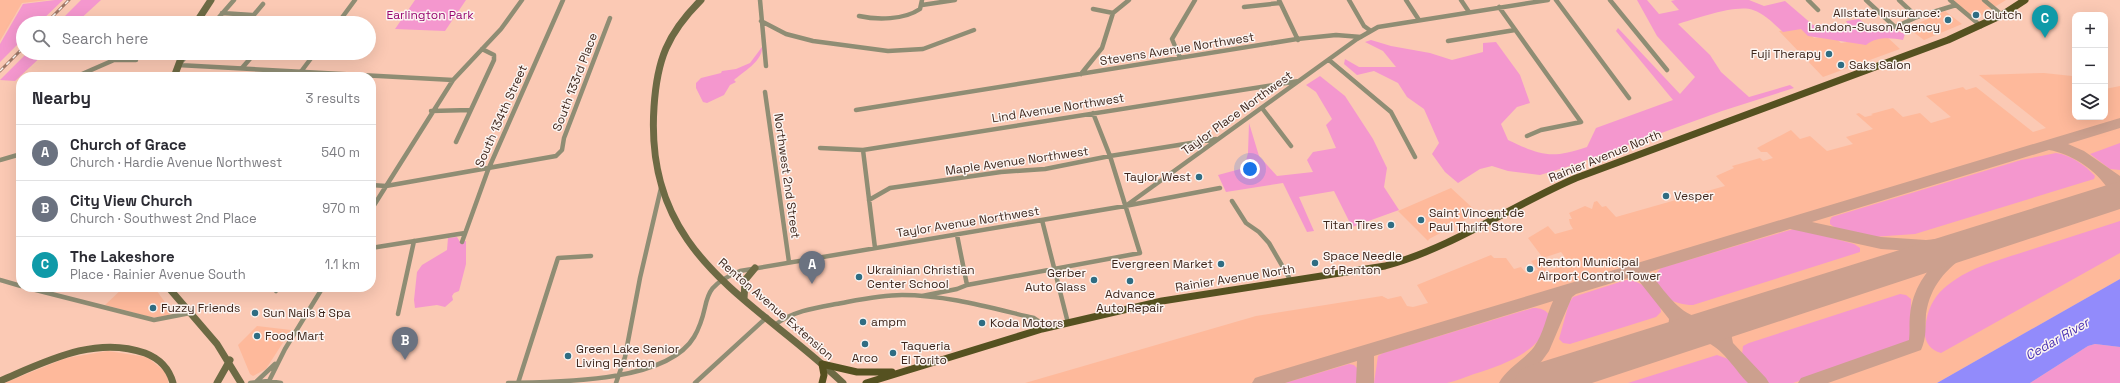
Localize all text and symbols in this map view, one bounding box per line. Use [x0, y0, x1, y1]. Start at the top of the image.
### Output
place label: Allstate Insurance: Landon-Suson Agency [1808, 5, 1940, 35]
pin: C [2032, 5, 2058, 38]
park label: Earlington Park [386, 7, 474, 23]
place label: Clutch [1984, 7, 2022, 23]
marker: Clutch [1971, 10, 1981, 20]
map controls [2072, 12, 2108, 120]
button: + [2072, 12, 2108, 48]
marker: Allstate Insurance: Landon-Suson Agency [1943, 15, 1953, 25]
search box [16, 16, 376, 60]
icon: search [30, 27, 52, 49]
text: Search here [62, 29, 148, 48]
street label: Stevens Avenue Northwest [1099, 29, 1255, 69]
street label: South 133rd Place [549, 31, 601, 133]
place label: Fuji Therapy [1751, 46, 1821, 62]
button: − [2072, 48, 2108, 84]
marker: Fuji Therapy [1824, 49, 1834, 59]
place label: Saks Salon [1849, 57, 1911, 73]
marker: Saks Salon [1836, 60, 1846, 70]
street label: South 134th Street [471, 62, 531, 170]
street label: Taylor Place Northwest [1178, 67, 1296, 159]
button: layers [2072, 84, 2108, 120]
text: Nearby [32, 87, 91, 109]
text: 3 results [306, 90, 360, 107]
street label: Lind Avenue Northwest [991, 90, 1125, 126]
street label: Northwest 2nd Street [770, 112, 804, 240]
street label: Rainier Avenue North [1546, 126, 1664, 186]
text: Church of Grace [70, 135, 186, 154]
street label: Maple Avenue Northwest [944, 143, 1090, 179]
text: A [41, 144, 49, 161]
text: 540 m [321, 144, 360, 161]
text: Church · Hardie Avenue Northwest [70, 154, 282, 171]
your location [1240, 159, 1260, 179]
place label: Taylor West [1124, 169, 1191, 185]
marker: Taylor West [1194, 172, 1204, 182]
place label: Vesper [1674, 188, 1714, 204]
text: City View Church [70, 191, 193, 210]
marker: Vesper [1661, 191, 1671, 201]
text: B [41, 200, 49, 217]
text: 970 m [322, 200, 360, 217]
street label: Taylor Avenue Northwest [895, 203, 1041, 241]
place label: Saint Vincent de Paul Thrift Store [1429, 205, 1524, 235]
text: Church · Southwest 2nd Place [70, 210, 257, 227]
marker: Saint Vincent de Paul Thrift Store [1416, 215, 1426, 225]
place label: Titan Tires [1323, 217, 1383, 233]
marker: Titan Tires [1386, 220, 1396, 230]
text: The Lakeshore [70, 247, 175, 266]
place label: Space Needle of Renton [1323, 248, 1402, 278]
pin: A [799, 251, 825, 284]
place label: Renton Municipal Airport Control Tower [1538, 254, 1661, 284]
street label: Renton Avenue Extension [715, 255, 837, 363]
text: C [41, 256, 49, 273]
text: 1.1 km [325, 256, 360, 273]
place label: Evergreen Market [1112, 256, 1213, 272]
marker: Space Needle of Renton [1310, 258, 1320, 268]
marker: Evergreen Market [1216, 259, 1226, 269]
street label: Rainier Avenue North [1174, 261, 1296, 295]
place label: Ukrainian Christian Center School [867, 262, 975, 292]
marker: Renton Municipal Airport Control Tower [1525, 264, 1535, 274]
place label: Gerber Auto Glass [1025, 265, 1086, 295]
text: Place · Rainier Avenue South [70, 266, 246, 283]
marker: Ukrainian Christian Center School [854, 272, 864, 282]
marker: Gerber Auto Glass [1089, 275, 1099, 285]
marker: Advance Auto Repair [1125, 276, 1135, 286]
place label: Advance Auto Repair [1096, 286, 1164, 316]
place label: Fuzzy Friends [161, 300, 240, 316]
marker: Fuzzy Friends [148, 303, 158, 313]
place label: Sun Nails & Spa [263, 305, 351, 321]
marker: Sun Nails & Spa [250, 308, 260, 318]
water label: Cedar River [2022, 313, 2094, 364]
place label: ampm [871, 314, 906, 330]
place label: Koda Motors [990, 315, 1063, 331]
marker: ampm [858, 317, 868, 327]
marker: Koda Motors [977, 318, 987, 328]
pin: B [392, 327, 418, 360]
place label: Food Mart [265, 328, 324, 344]
marker: Food Mart [252, 331, 262, 341]
place label: Taqueria El Torito [901, 338, 950, 368]
marker: Arco [860, 339, 870, 349]
place label: Green Lake Senior Living Renton [576, 341, 680, 371]
marker: Taqueria El Torito [888, 348, 898, 358]
place label: Arco [852, 350, 878, 366]
marker: Green Lake Senior Living Renton [563, 351, 573, 361]

